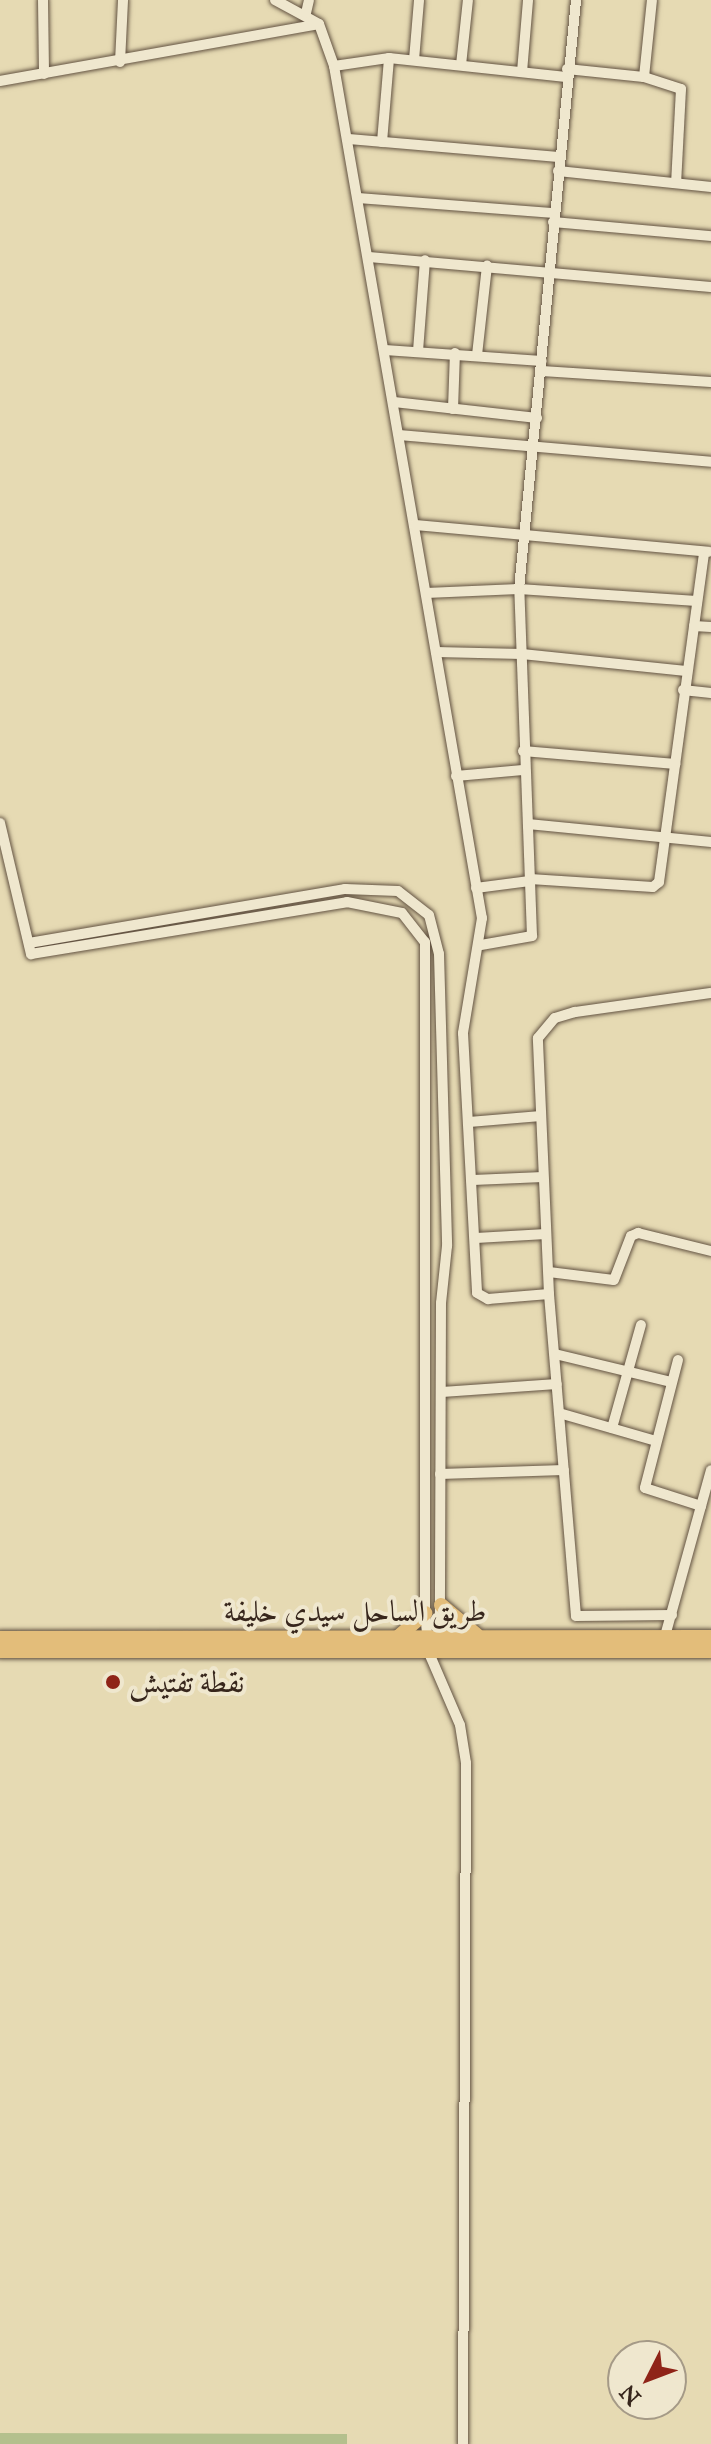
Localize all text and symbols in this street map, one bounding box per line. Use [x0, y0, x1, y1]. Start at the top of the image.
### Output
street label: طريق الساحل سيدي خليفة [224, 1593, 486, 1629]
place label: نقطة تفتيش [129, 1664, 244, 1700]
marker: نقطة تفتيش [104, 1673, 122, 1691]
north arrow [607, 2340, 687, 2420]
text: N [614, 2379, 647, 2411]

